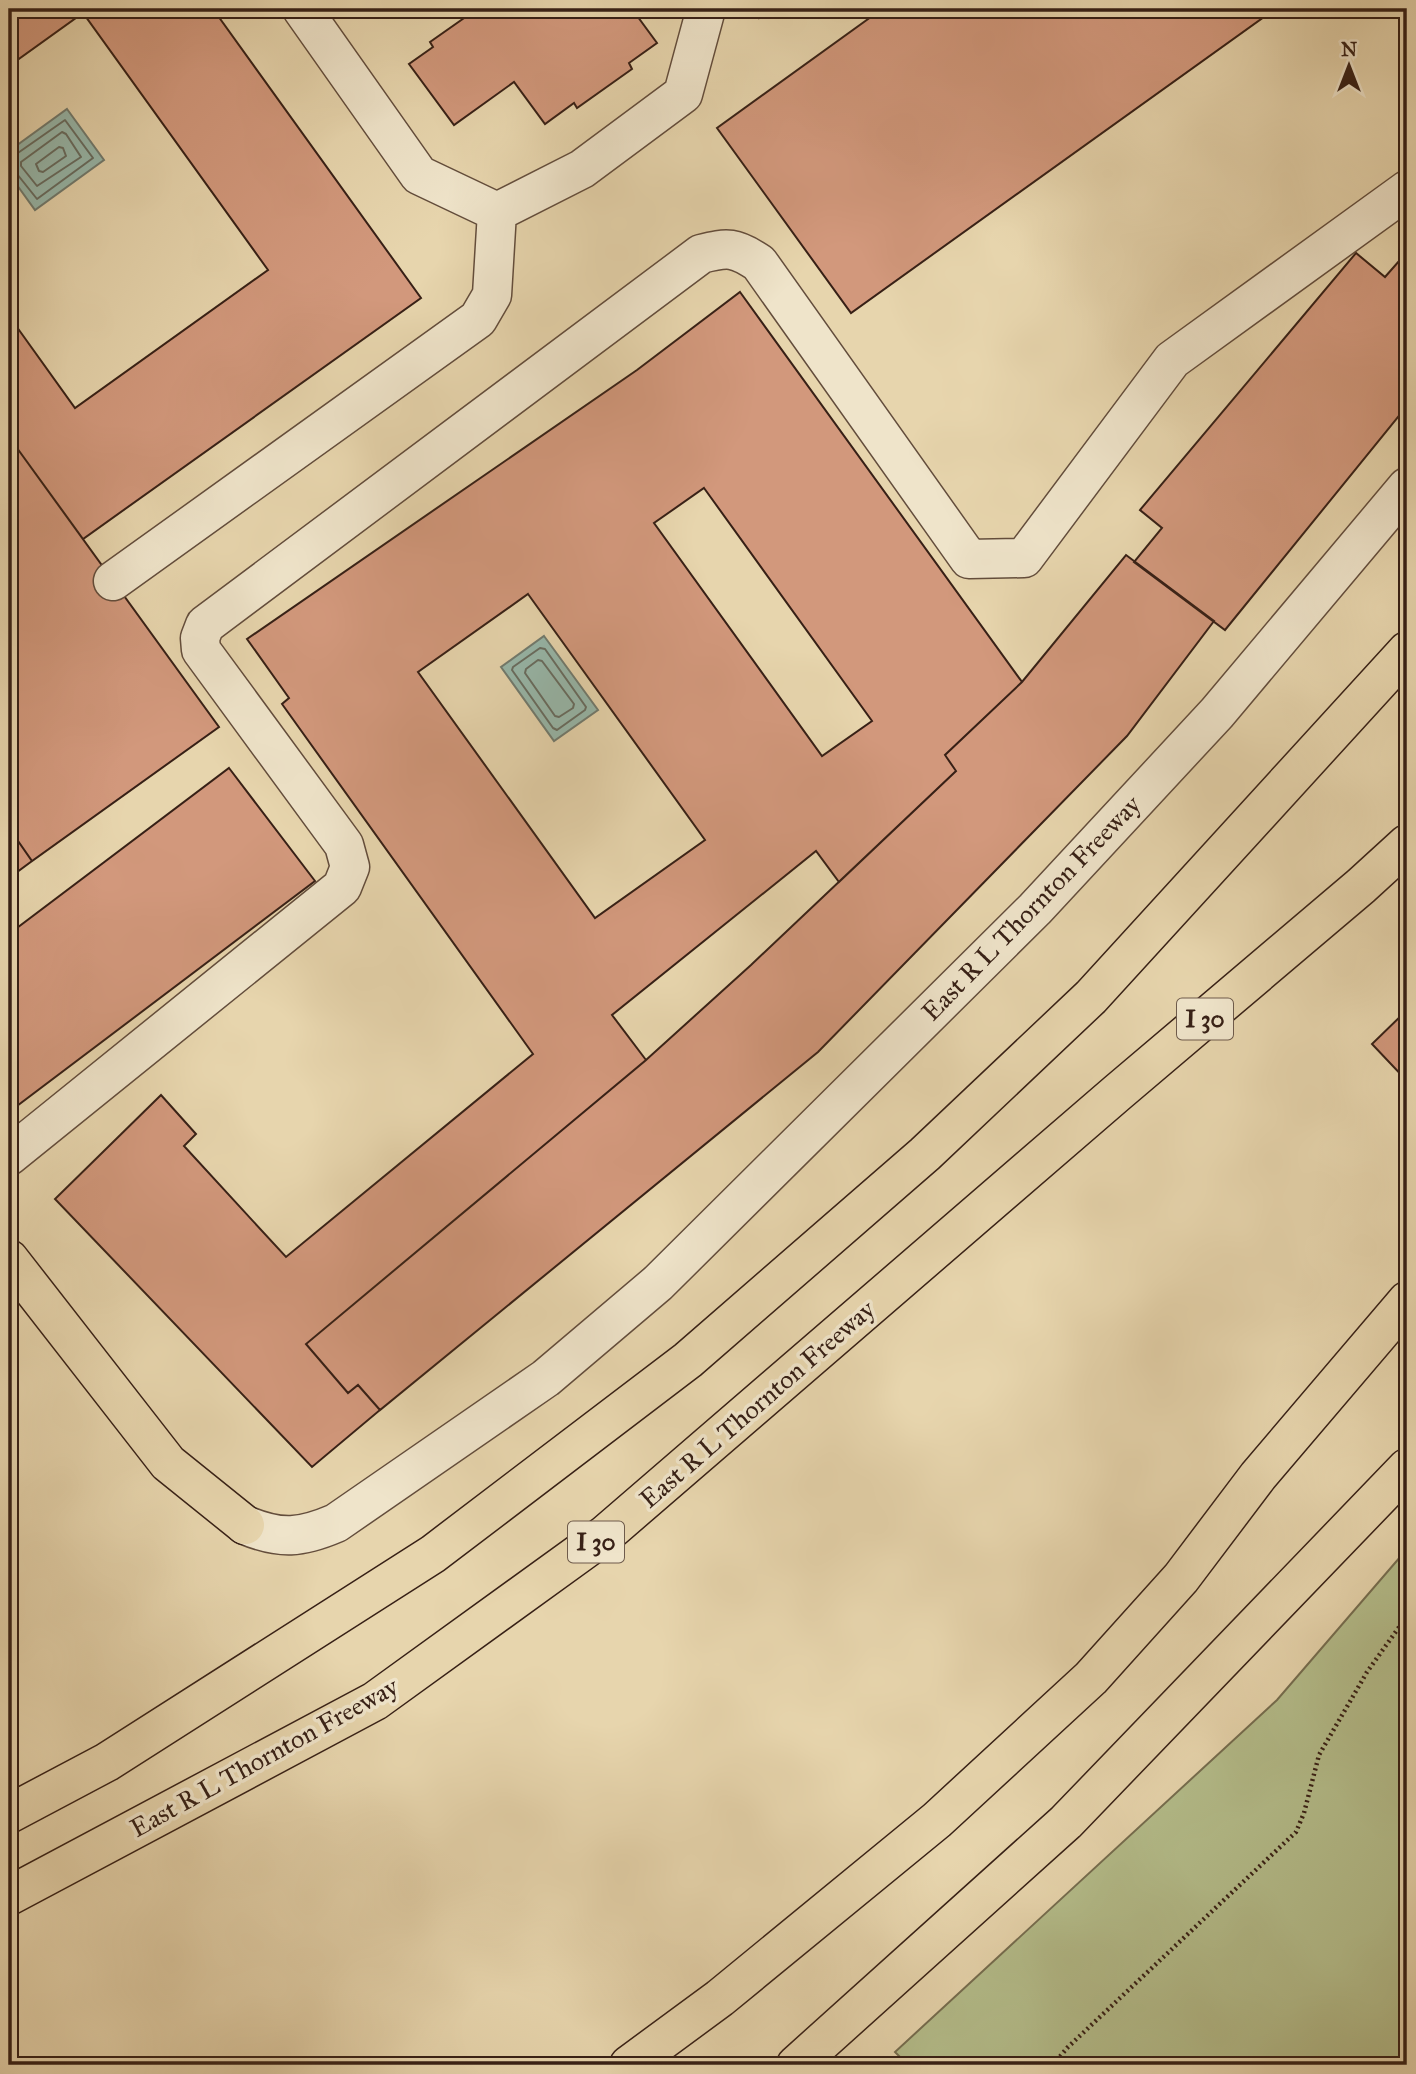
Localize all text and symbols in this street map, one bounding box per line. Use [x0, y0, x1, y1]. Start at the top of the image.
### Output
north arrow [1314, 32, 1384, 102]
text: N [1341, 38, 1357, 61]
street label: East R L Thornton Freeway [915, 788, 1148, 1027]
road number: I 30 [1177, 999, 1233, 1040]
street label: East R L Thornton Freeway [633, 1293, 882, 1515]
road number: I 30 [568, 1522, 624, 1562]
street label: East R L Thornton Freeway [125, 1670, 404, 1844]

